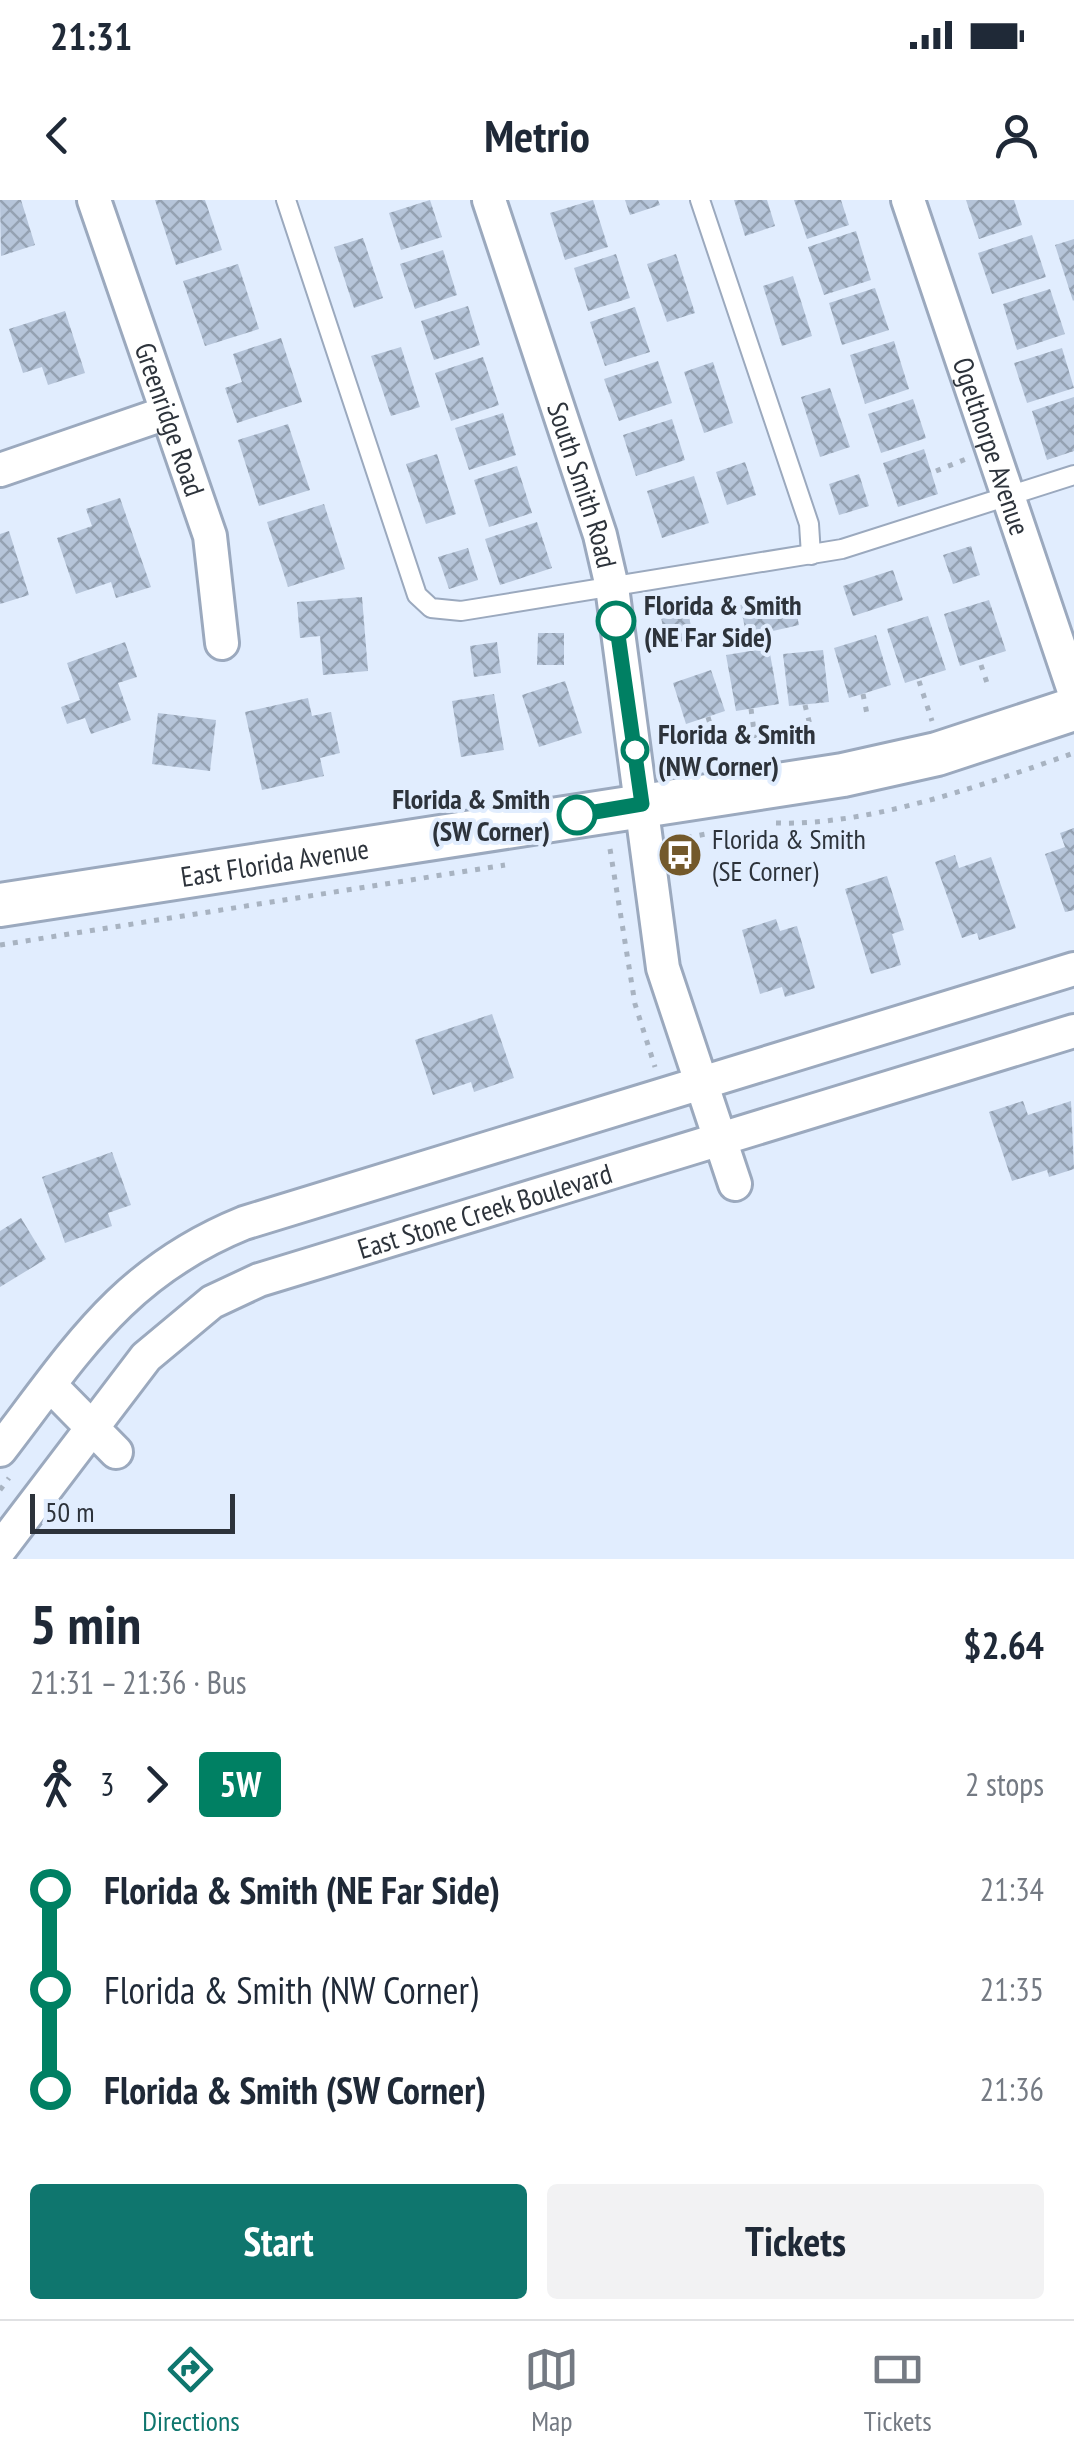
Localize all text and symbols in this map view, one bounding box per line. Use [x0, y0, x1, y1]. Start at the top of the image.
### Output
text: 21:31 [50, 11, 132, 60]
text: Metrio [484, 106, 590, 164]
icon: back [30, 108, 85, 163]
icon: person [989, 108, 1044, 163]
street label: Greenridge Road [127, 337, 214, 501]
street label: Ogelthorpe Avenue [945, 352, 1039, 540]
street label: South Smith Road [539, 397, 626, 571]
place label: Florida & Smith (NE Far Side) [644, 586, 802, 655]
marker: Florida & Smith (NE Far Side) [597, 602, 635, 640]
place label: Florida & Smith (NW Corner) [658, 715, 816, 784]
marker: Florida & Smith (NW Corner) [622, 737, 648, 763]
place label: Florida & Smith (SW Corner) [392, 780, 550, 849]
marker: Florida & Smith (SW Corner) [558, 796, 596, 834]
place label: Florida & Smith (SE Corner) [712, 820, 866, 889]
street label: East Florida Avenue [178, 829, 371, 895]
bus stop icon: Florida & Smith (SE Corner) [657, 832, 703, 878]
street label: East Stone Creek Boulevard [353, 1154, 616, 1267]
scale bar [30, 1489, 235, 1534]
text: 50 m [45, 1493, 94, 1530]
text: 5 min [30, 1588, 141, 1659]
text: $2.64 [963, 1620, 1044, 1669]
text: 21:31 – 21:36 · Bus [30, 1661, 247, 1703]
icon: walk [30, 1757, 85, 1812]
icon: forward [129, 1757, 184, 1812]
text: 5W [219, 1761, 261, 1807]
text: 3 [100, 1763, 114, 1805]
text: 2 stops [965, 1763, 1044, 1805]
text: Florida & Smith (NE Far Side) [104, 1865, 500, 1914]
text: 21:34 [980, 1868, 1044, 1910]
text: Florida & Smith (NW Corner) [104, 1965, 478, 2014]
text: 21:35 [980, 1968, 1044, 2010]
text: Florida & Smith (SW Corner) [104, 2065, 486, 2114]
text: 21:36 [980, 2068, 1044, 2110]
button: Start [30, 2184, 527, 2299]
button: Tickets [547, 2184, 1044, 2299]
tab: Directions [142, 2342, 240, 2439]
tab: Map [524, 2342, 579, 2439]
tab: Tickets [864, 2342, 932, 2439]

